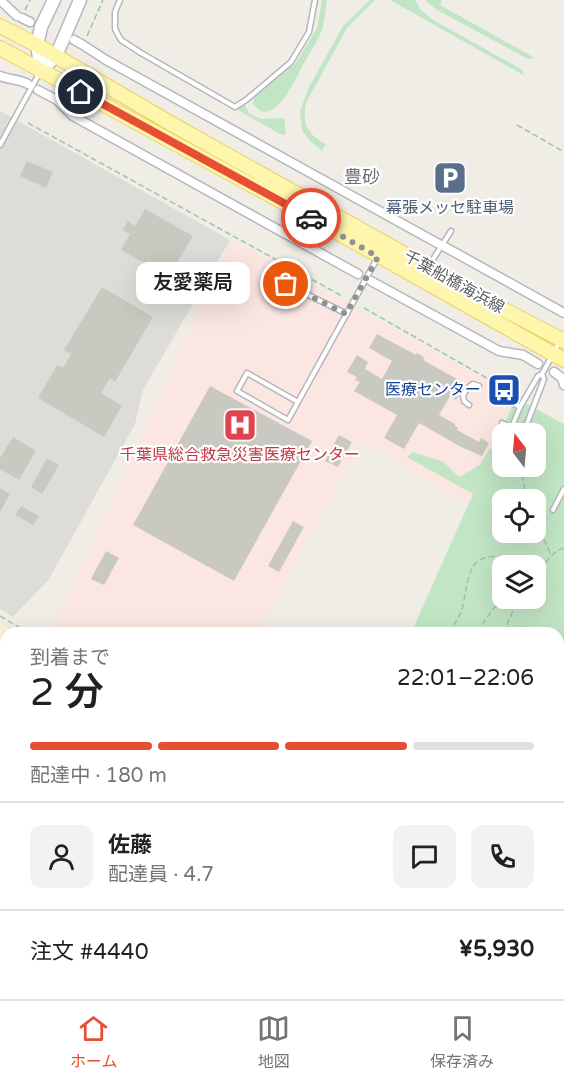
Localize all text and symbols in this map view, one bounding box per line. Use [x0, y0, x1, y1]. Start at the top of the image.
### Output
pin [55, 66, 106, 117]
icon: home [64, 75, 97, 108]
parking icon: 幕張メッセ駐車場 [432, 160, 468, 196]
district label: 豊砂 [344, 166, 380, 188]
courier [281, 188, 341, 248]
place label: 幕張メッセ駐車場 [386, 198, 514, 218]
icon: car [295, 202, 328, 235]
street label: 千葉船橋海浜線 [400, 246, 508, 318]
pin [260, 258, 311, 309]
callout: 友愛薬局 [136, 263, 250, 305]
icon: bag [269, 267, 302, 300]
text: 友愛薬局 [153, 271, 233, 295]
bus stop icon: 医療センター [486, 372, 522, 408]
place label: 医療センター [385, 380, 481, 400]
hospital icon: 千葉県総合救急災害医療センター [222, 407, 258, 443]
north arrow [492, 423, 546, 477]
map controls [492, 423, 546, 609]
place label: 千葉県総合救急災害医療センター [120, 445, 360, 465]
button: locate [492, 489, 546, 543]
button: layers [492, 555, 546, 609]
text: 到着まで [30, 646, 110, 670]
text: 22:01–22:06 [397, 665, 534, 691]
text: 2 分 [30, 669, 104, 716]
text: 配達中 · 180 m [30, 764, 167, 788]
button: person [30, 825, 93, 888]
button: chat [393, 825, 456, 888]
button: phone [471, 825, 534, 888]
text: 佐藤 [108, 832, 152, 858]
text: 配達員 · 4.7 [108, 863, 214, 887]
text: ¥5,930 [459, 936, 534, 962]
text: 注文 #4440 [30, 939, 148, 965]
tab: ホーム [70, 1012, 117, 1072]
tab: 地図 [257, 1012, 290, 1072]
tab: 保存済み [430, 1012, 494, 1072]

